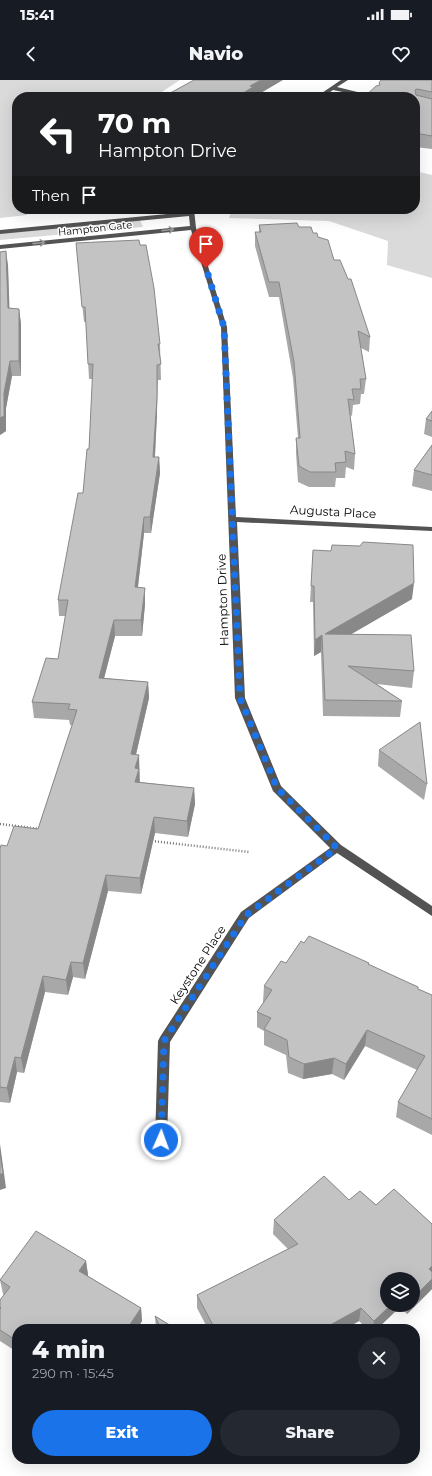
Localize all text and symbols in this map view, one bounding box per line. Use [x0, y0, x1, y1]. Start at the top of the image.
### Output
text: 15:41 [20, 5, 55, 24]
icon: back [20, 43, 42, 65]
text: Navio [189, 43, 243, 65]
icon: heart [390, 43, 412, 65]
text: 70 m [98, 106, 171, 140]
icon: left [32, 108, 84, 160]
text: Hampton Drive [98, 140, 237, 162]
icon: arrive [78, 184, 100, 206]
text: Then [32, 186, 70, 205]
street label: Hampton Gate [57, 218, 133, 239]
one-way arrow [161, 227, 174, 234]
pin [189, 227, 223, 268]
icon: arrive [195, 233, 217, 255]
one-way arrow [32, 240, 45, 247]
street label: Augusta Place [290, 502, 377, 521]
street label: Hampton Drive [213, 554, 232, 647]
street label: Keystone Place [166, 922, 229, 1007]
position arrow [140, 1119, 182, 1161]
map controls [380, 1272, 420, 1312]
button: layers [380, 1272, 420, 1312]
text: 4 min [32, 1335, 105, 1364]
button: close [358, 1337, 400, 1379]
text: 290 m · 15:45 [32, 1365, 114, 1381]
button: Exit [32, 1410, 212, 1456]
button: Share [220, 1410, 400, 1456]

